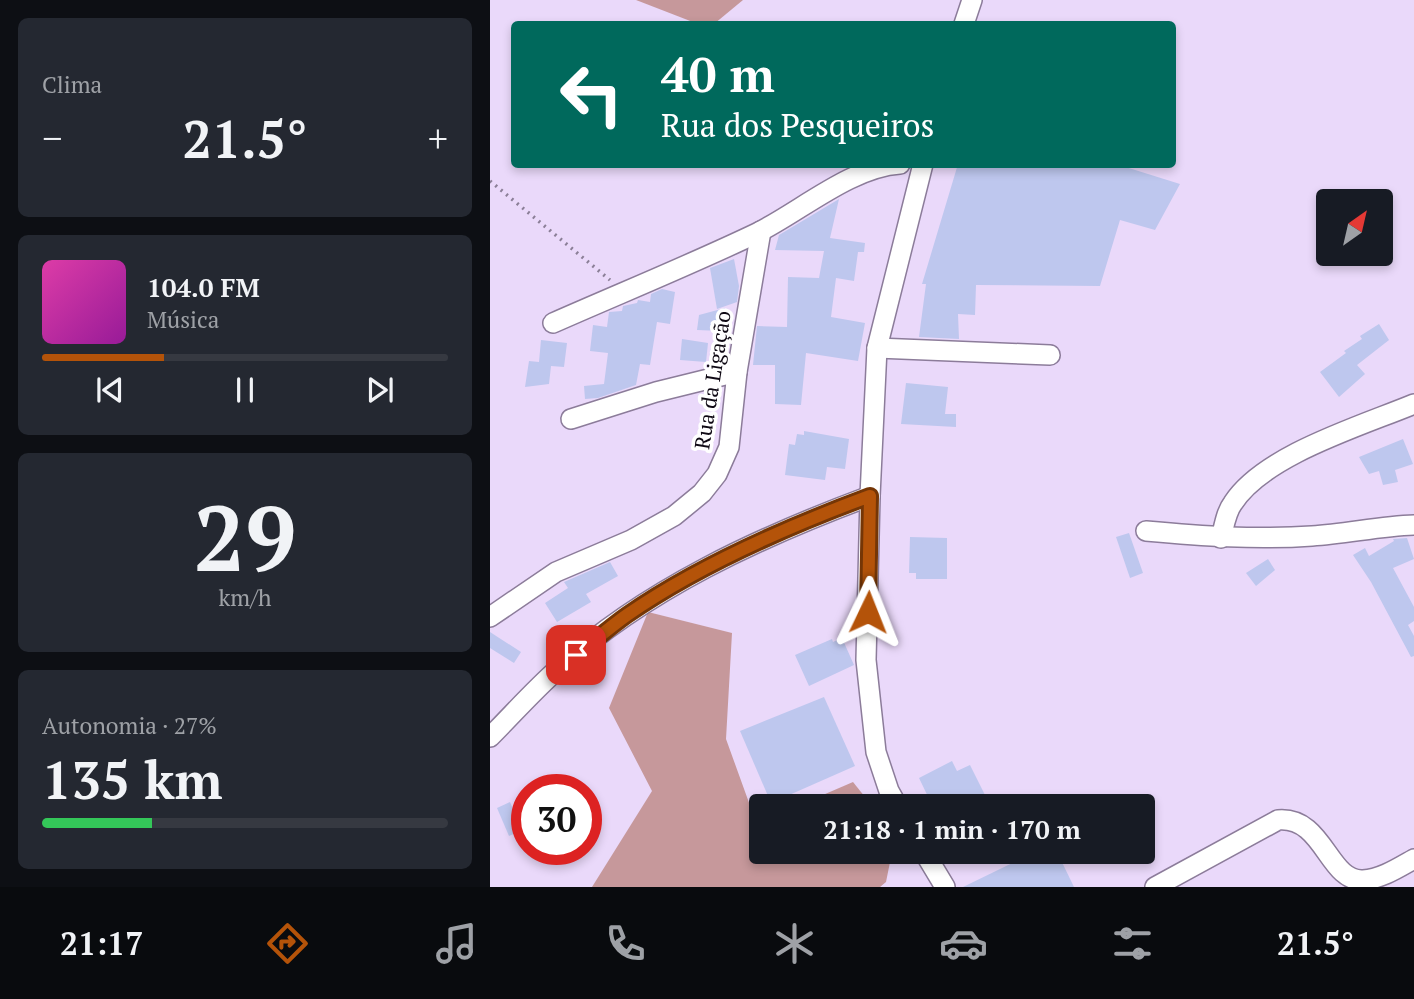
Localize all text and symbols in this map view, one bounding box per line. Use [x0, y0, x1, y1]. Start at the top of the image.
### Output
text: 40 m [661, 41, 775, 106]
icon: left [546, 49, 637, 140]
text: Clima [42, 69, 102, 100]
text: 21.5° [182, 104, 308, 173]
text: Rua dos Pesqueiros [661, 104, 934, 146]
text: − [42, 113, 62, 163]
text: + [428, 113, 448, 163]
north arrow [1316, 189, 1393, 266]
map controls [1316, 189, 1393, 266]
text: 104.0 FM [147, 270, 260, 304]
text: Música [147, 304, 219, 335]
street label: Rua da Ligação [687, 309, 737, 451]
icon: previous [91, 371, 129, 409]
icon: pause [226, 371, 264, 409]
icon: next [361, 371, 399, 409]
text: 29 [194, 476, 296, 597]
position arrow [831, 575, 905, 649]
text: km/h [218, 582, 272, 613]
pin [546, 625, 606, 685]
icon: arrive [557, 636, 595, 674]
text: Autonomia · 27% [42, 710, 217, 741]
text: 135 km [42, 745, 223, 814]
speed limit sign: 30 [511, 774, 602, 865]
text: 21:18 · 1 min · 170 m [823, 812, 1081, 846]
icon: directions [263, 919, 312, 968]
icon: music [432, 919, 481, 968]
icon: phone [601, 919, 650, 968]
icon: climate [770, 919, 819, 968]
icon: car [939, 919, 988, 968]
icon: filters [1108, 919, 1157, 968]
text: 21:17 [60, 922, 143, 964]
text: 21.5° [1277, 922, 1354, 964]

